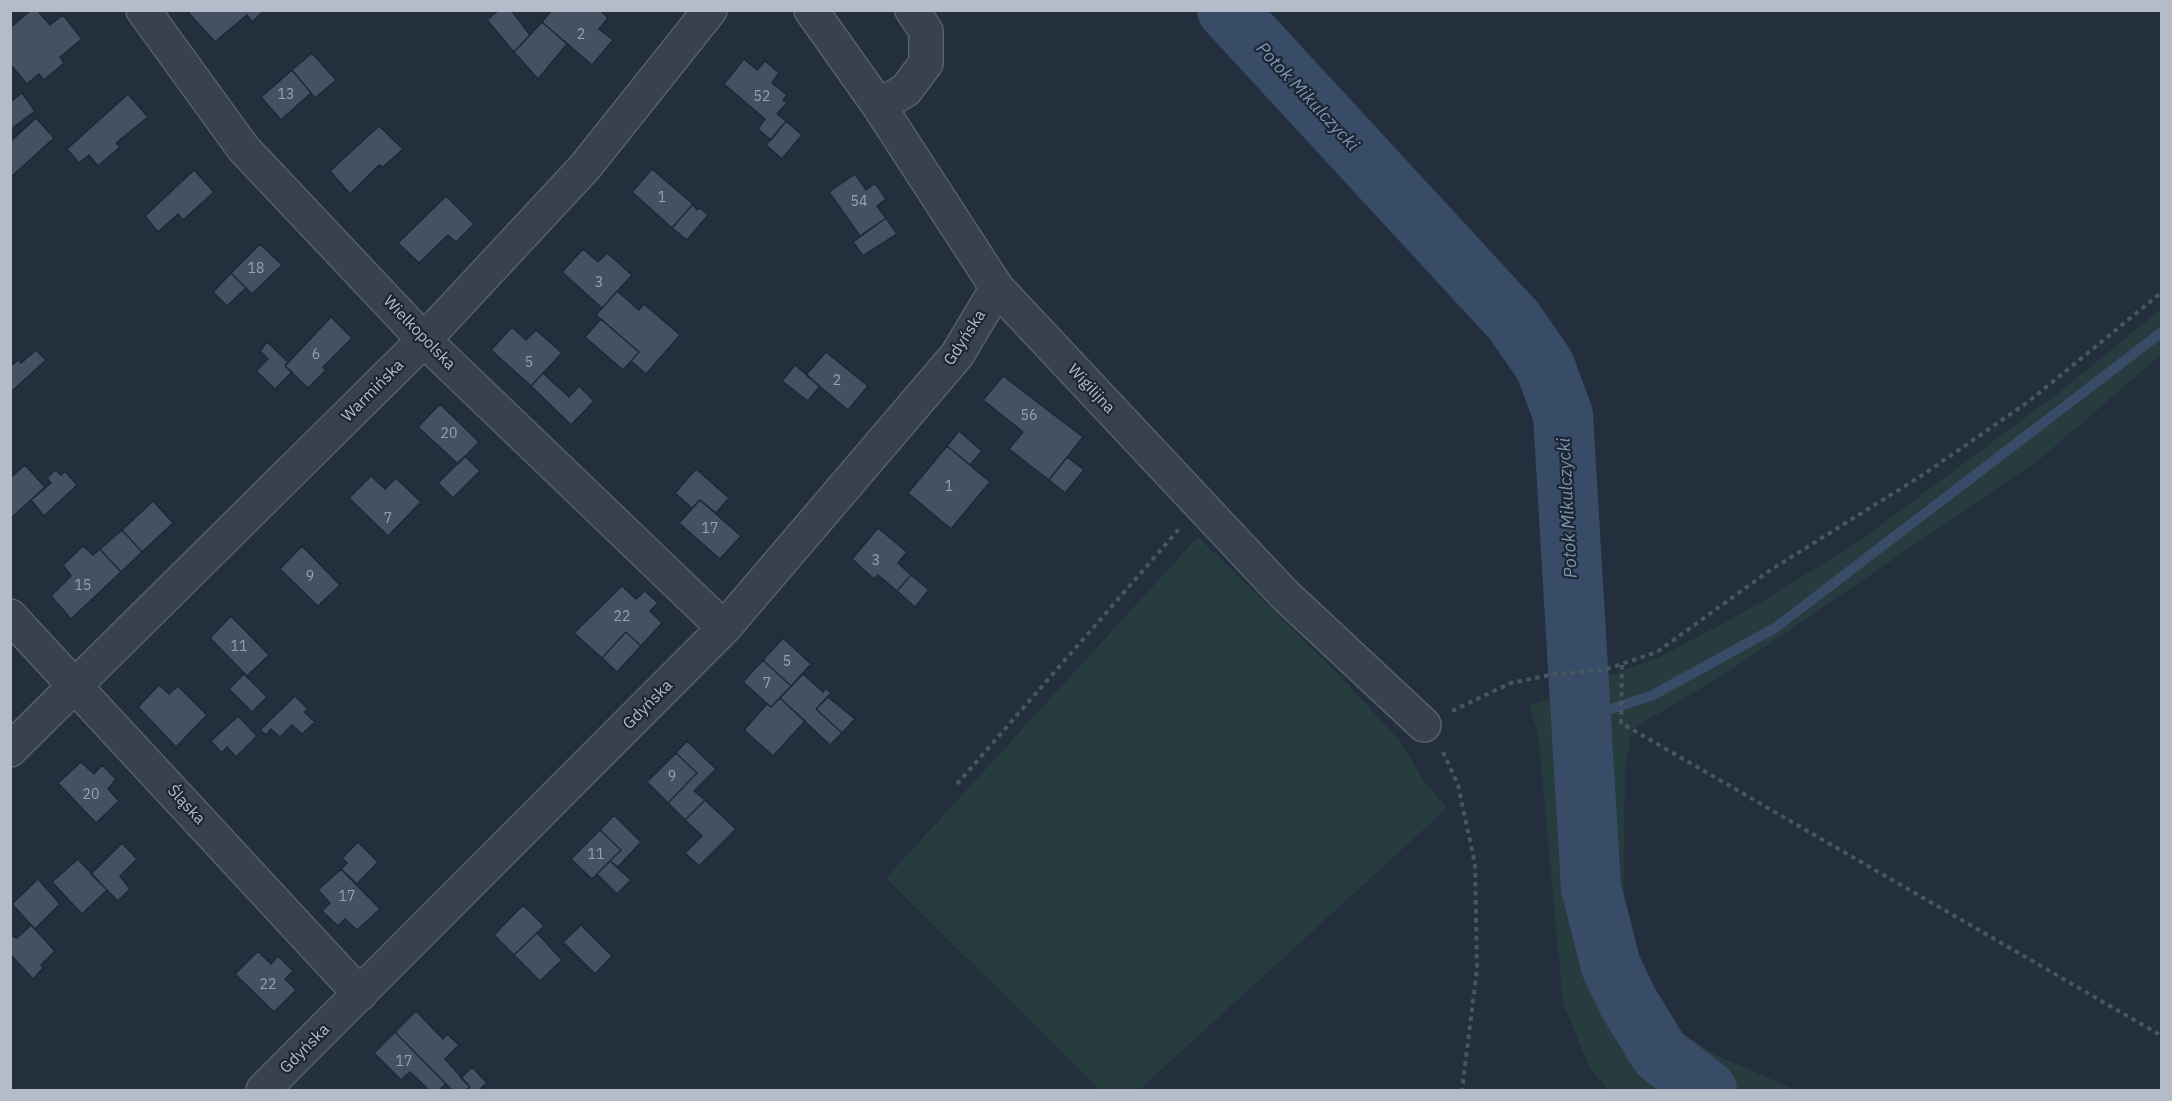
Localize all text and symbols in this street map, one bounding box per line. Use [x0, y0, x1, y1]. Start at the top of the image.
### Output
house number: 2 [577, 27, 585, 43]
water label: Potok Mikulczycki [1251, 38, 1363, 156]
house number: 13 [278, 87, 294, 103]
house number: 52 [754, 89, 770, 105]
house number: 1 [658, 190, 666, 206]
house number: 54 [851, 194, 867, 210]
house number: 18 [248, 261, 264, 277]
house number: 3 [595, 275, 603, 291]
street label: Wielkopolska [379, 292, 459, 374]
street label: Gdyńska [940, 307, 990, 369]
house number: 6 [312, 347, 320, 363]
house number: 5 [525, 355, 533, 371]
street label: Warmińska [338, 356, 408, 426]
street label: Wigilijna [1063, 360, 1119, 418]
house number: 2 [833, 373, 841, 389]
house number: 56 [1021, 408, 1037, 424]
house number: 20 [441, 426, 457, 442]
water label: Potok Mikulczycki [1554, 437, 1582, 579]
house number: 1 [945, 479, 953, 495]
house number: 7 [384, 511, 392, 527]
house number: 17 [702, 521, 718, 537]
house number: 3 [872, 553, 880, 569]
house number: 9 [306, 569, 314, 585]
house number: 15 [75, 578, 91, 594]
house number: 22 [614, 609, 630, 625]
house number: 11 [231, 639, 247, 655]
house number: 5 [783, 654, 791, 670]
street label: Gdyńska [619, 676, 677, 734]
house number: 7 [763, 676, 771, 692]
house number: 9 [668, 769, 676, 785]
street label: Śląska [163, 781, 209, 829]
house number: 20 [83, 787, 99, 803]
house number: 11 [588, 847, 604, 863]
house number: 17 [339, 889, 355, 905]
house number: 22 [260, 977, 276, 993]
street label: Gdyńska [276, 1020, 334, 1078]
house number: 17 [396, 1054, 412, 1070]

